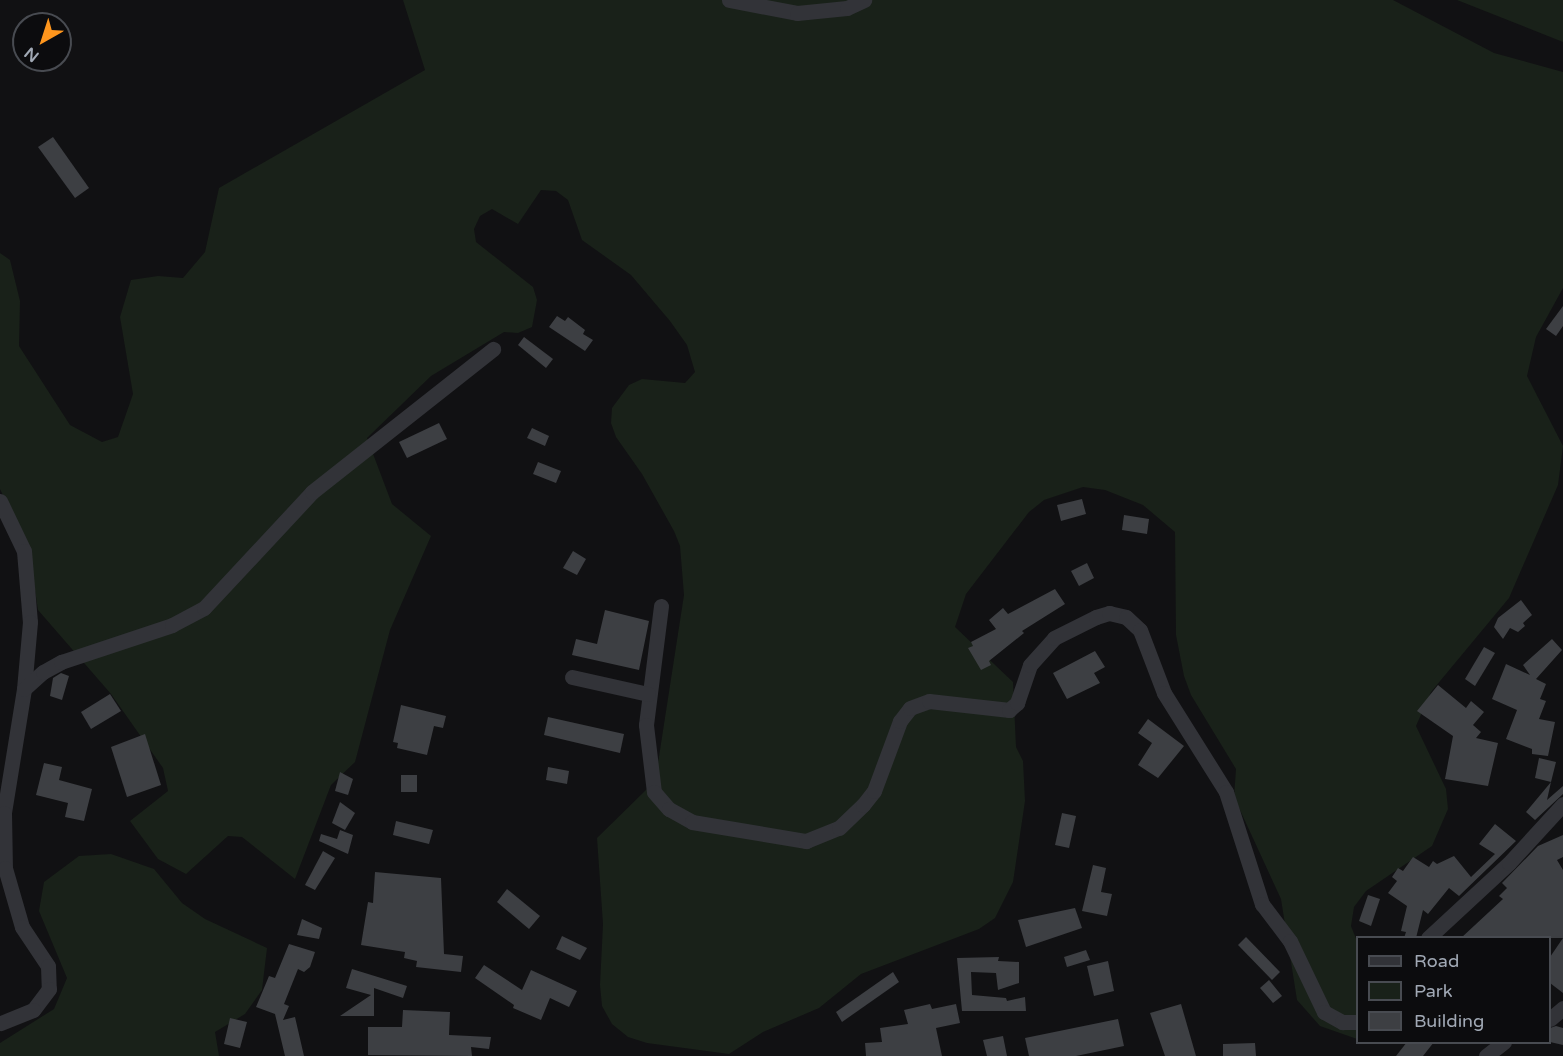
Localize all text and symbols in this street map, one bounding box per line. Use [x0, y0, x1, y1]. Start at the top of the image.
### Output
north arrow [12, 12, 72, 72]
text: N [21, 43, 43, 66]
legend [1356, 936, 1551, 1044]
text: Road [1414, 950, 1459, 972]
text: Park [1414, 980, 1452, 1002]
text: Building [1414, 1010, 1484, 1032]

